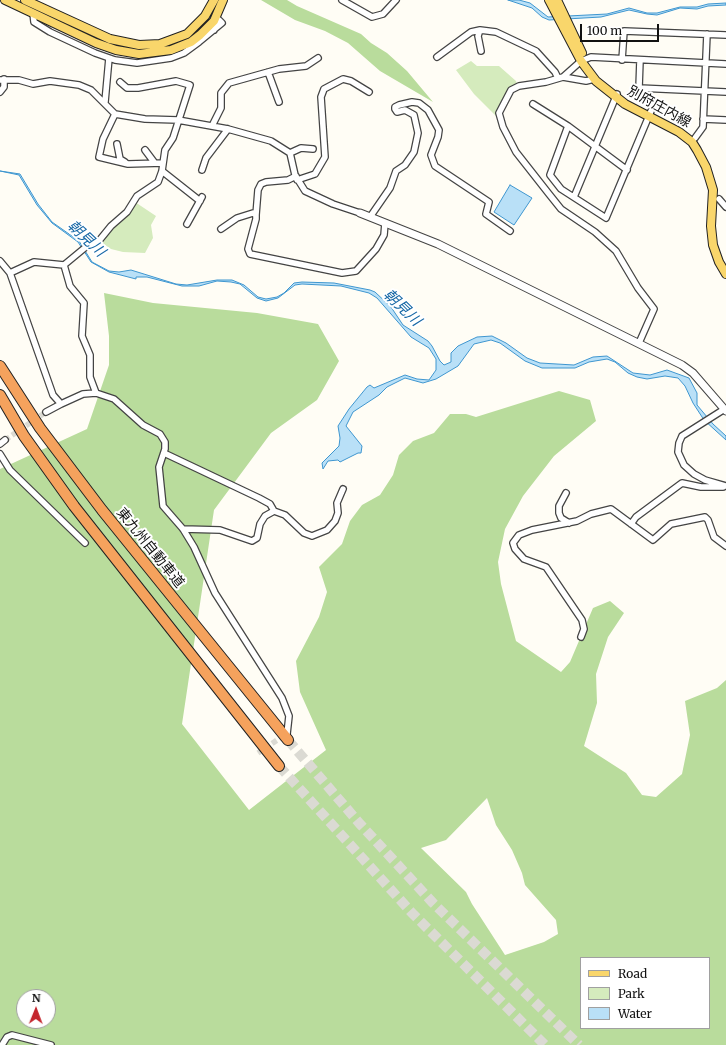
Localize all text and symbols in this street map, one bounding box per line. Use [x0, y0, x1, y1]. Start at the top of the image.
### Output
scale bar [582, 16, 661, 42]
text: 100 m [587, 23, 622, 38]
street label: 別府庄内線 [624, 83, 694, 131]
water label: 朝見川 [63, 217, 109, 261]
water label: 朝見川 [380, 286, 424, 330]
street label: 東九州自動車道 [113, 505, 187, 591]
legend [580, 957, 710, 1029]
text: Road [618, 966, 647, 981]
text: Park [618, 986, 645, 1001]
north arrow [16, 989, 56, 1029]
text: N [32, 991, 41, 1005]
text: Water [618, 1006, 652, 1021]

